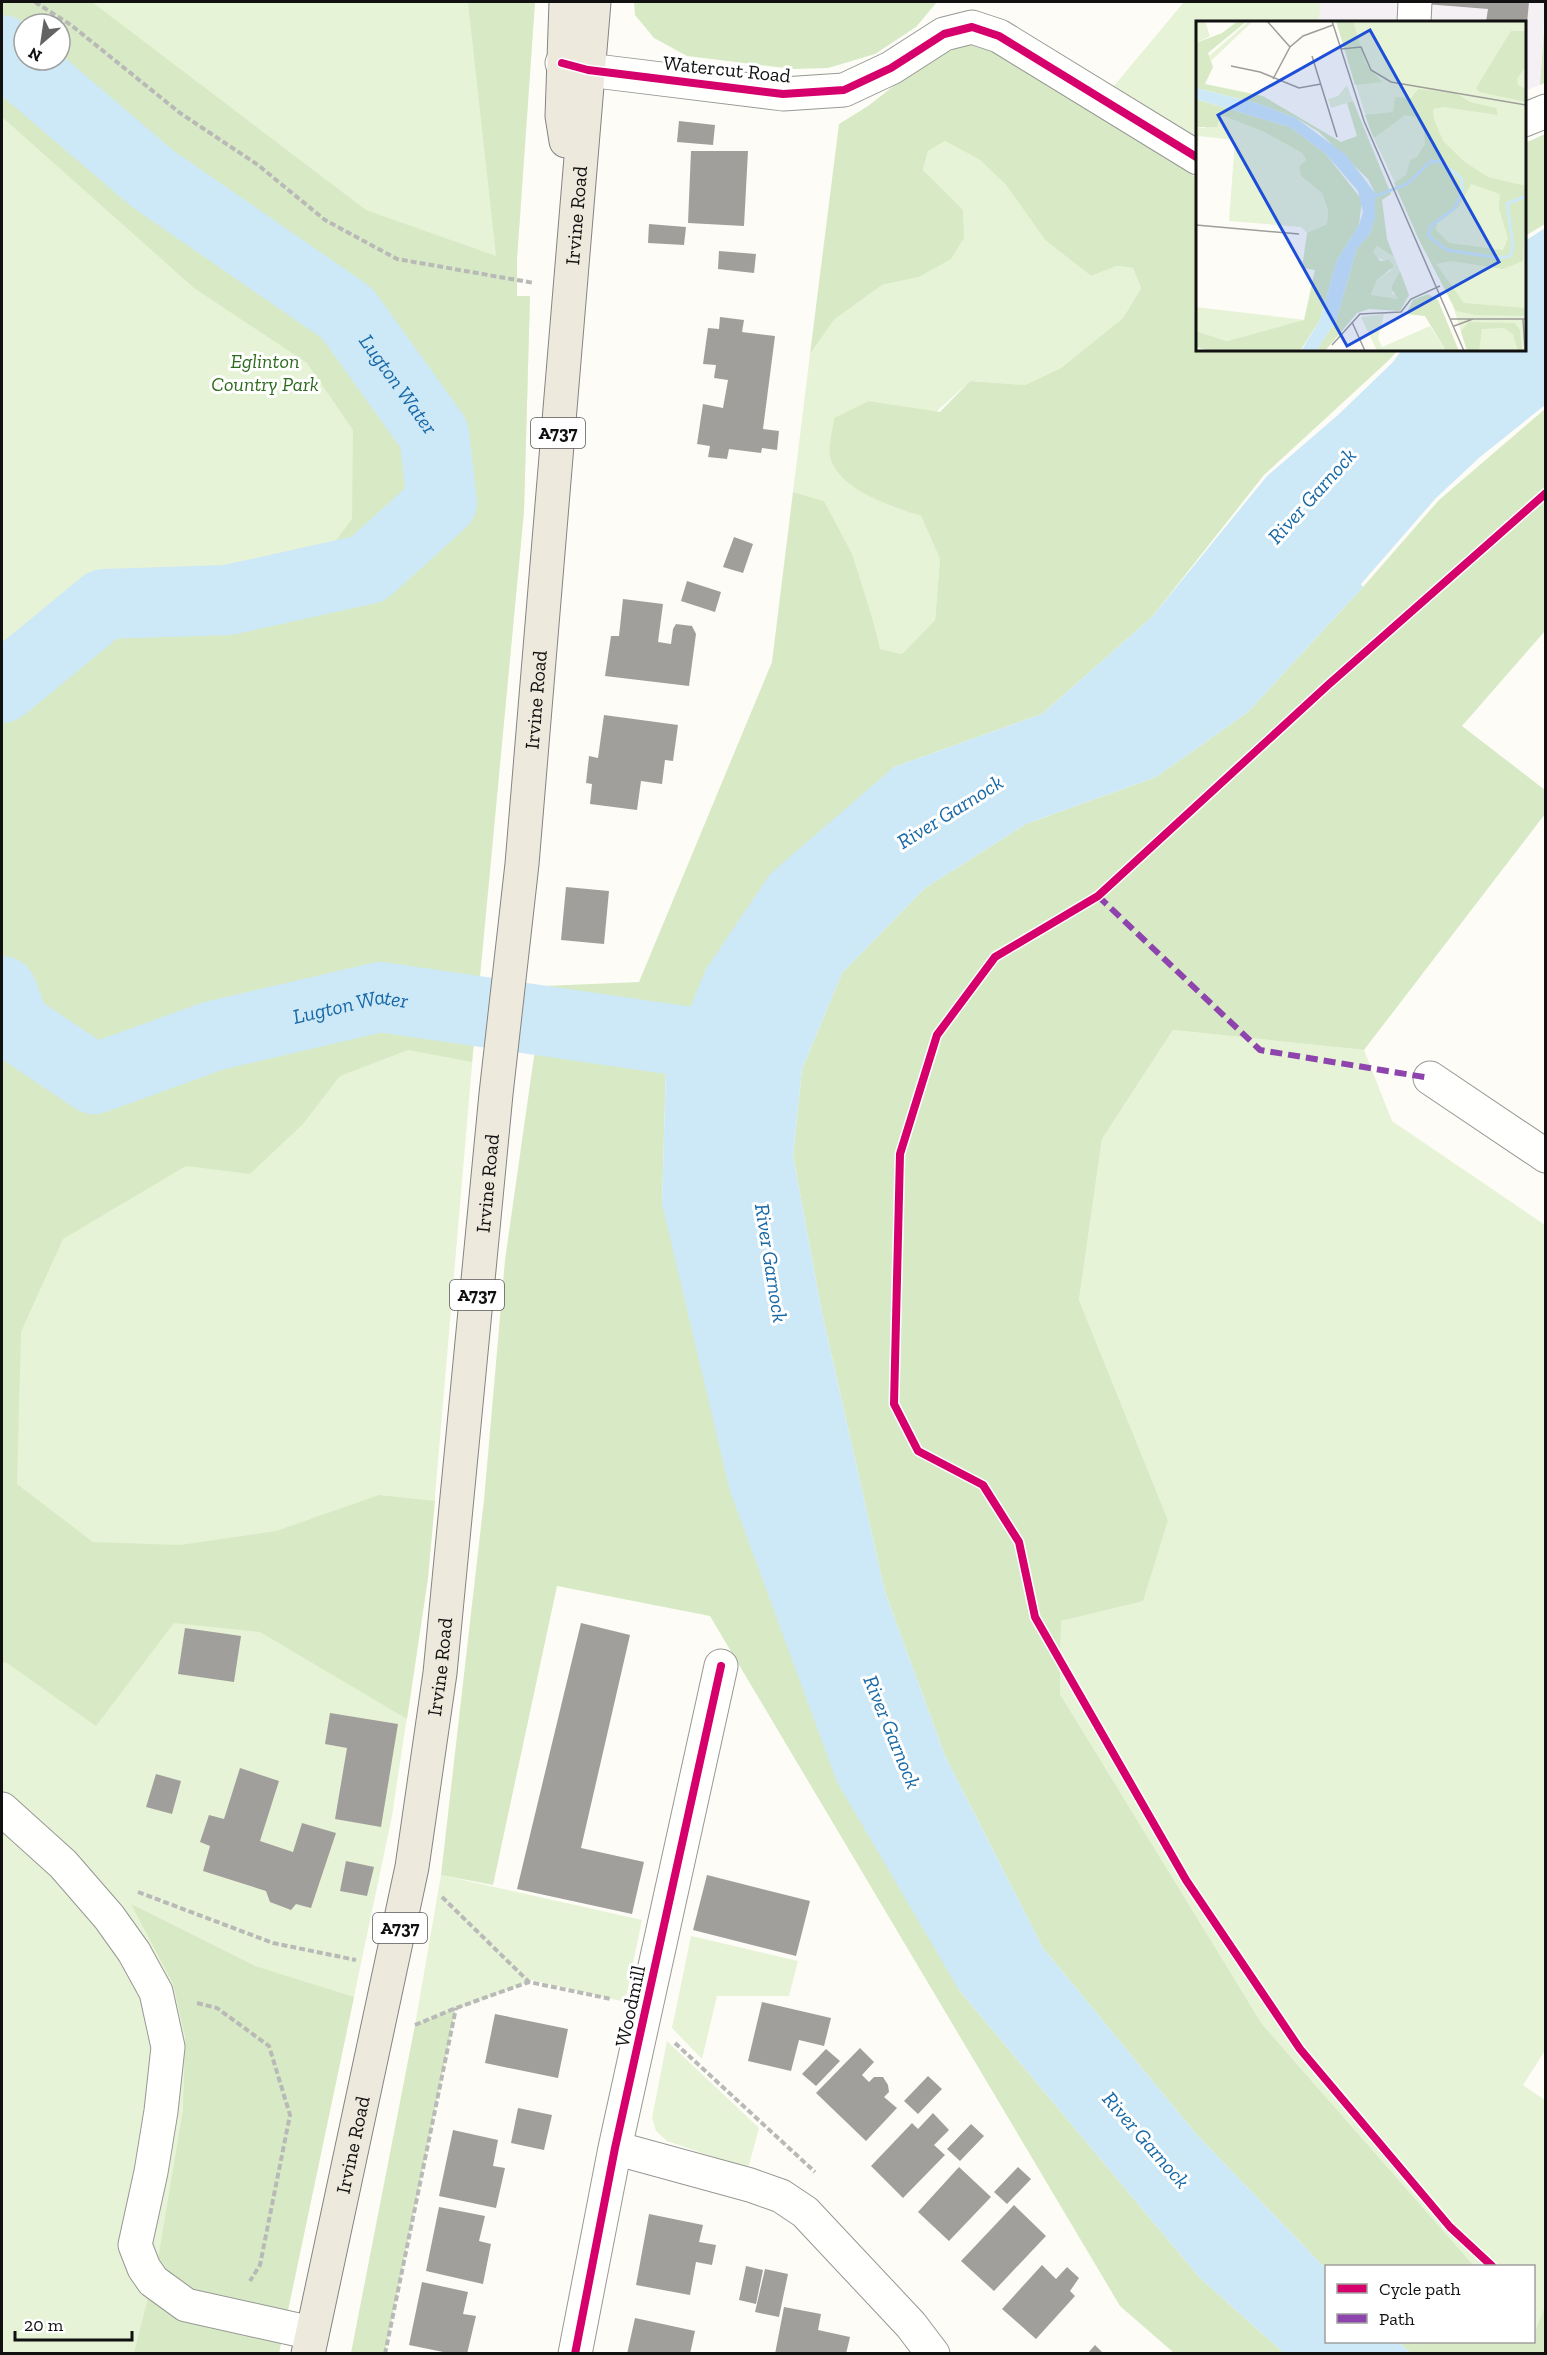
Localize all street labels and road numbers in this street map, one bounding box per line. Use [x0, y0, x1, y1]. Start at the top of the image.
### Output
street label: Watercut Road [662, 50, 792, 88]
street label: Irvine Road [560, 165, 592, 266]
road number: A737 [531, 418, 585, 448]
street label: Irvine Road [520, 649, 552, 750]
street label: Irvine Road [471, 1133, 504, 1234]
road number: A737 [450, 1280, 504, 1310]
street label: Irvine Road [422, 1617, 457, 1718]
road number: A737 [373, 1913, 427, 1943]
street label: Woodmill [610, 1963, 650, 2049]
street label: Irvine Road [331, 2094, 375, 2196]

